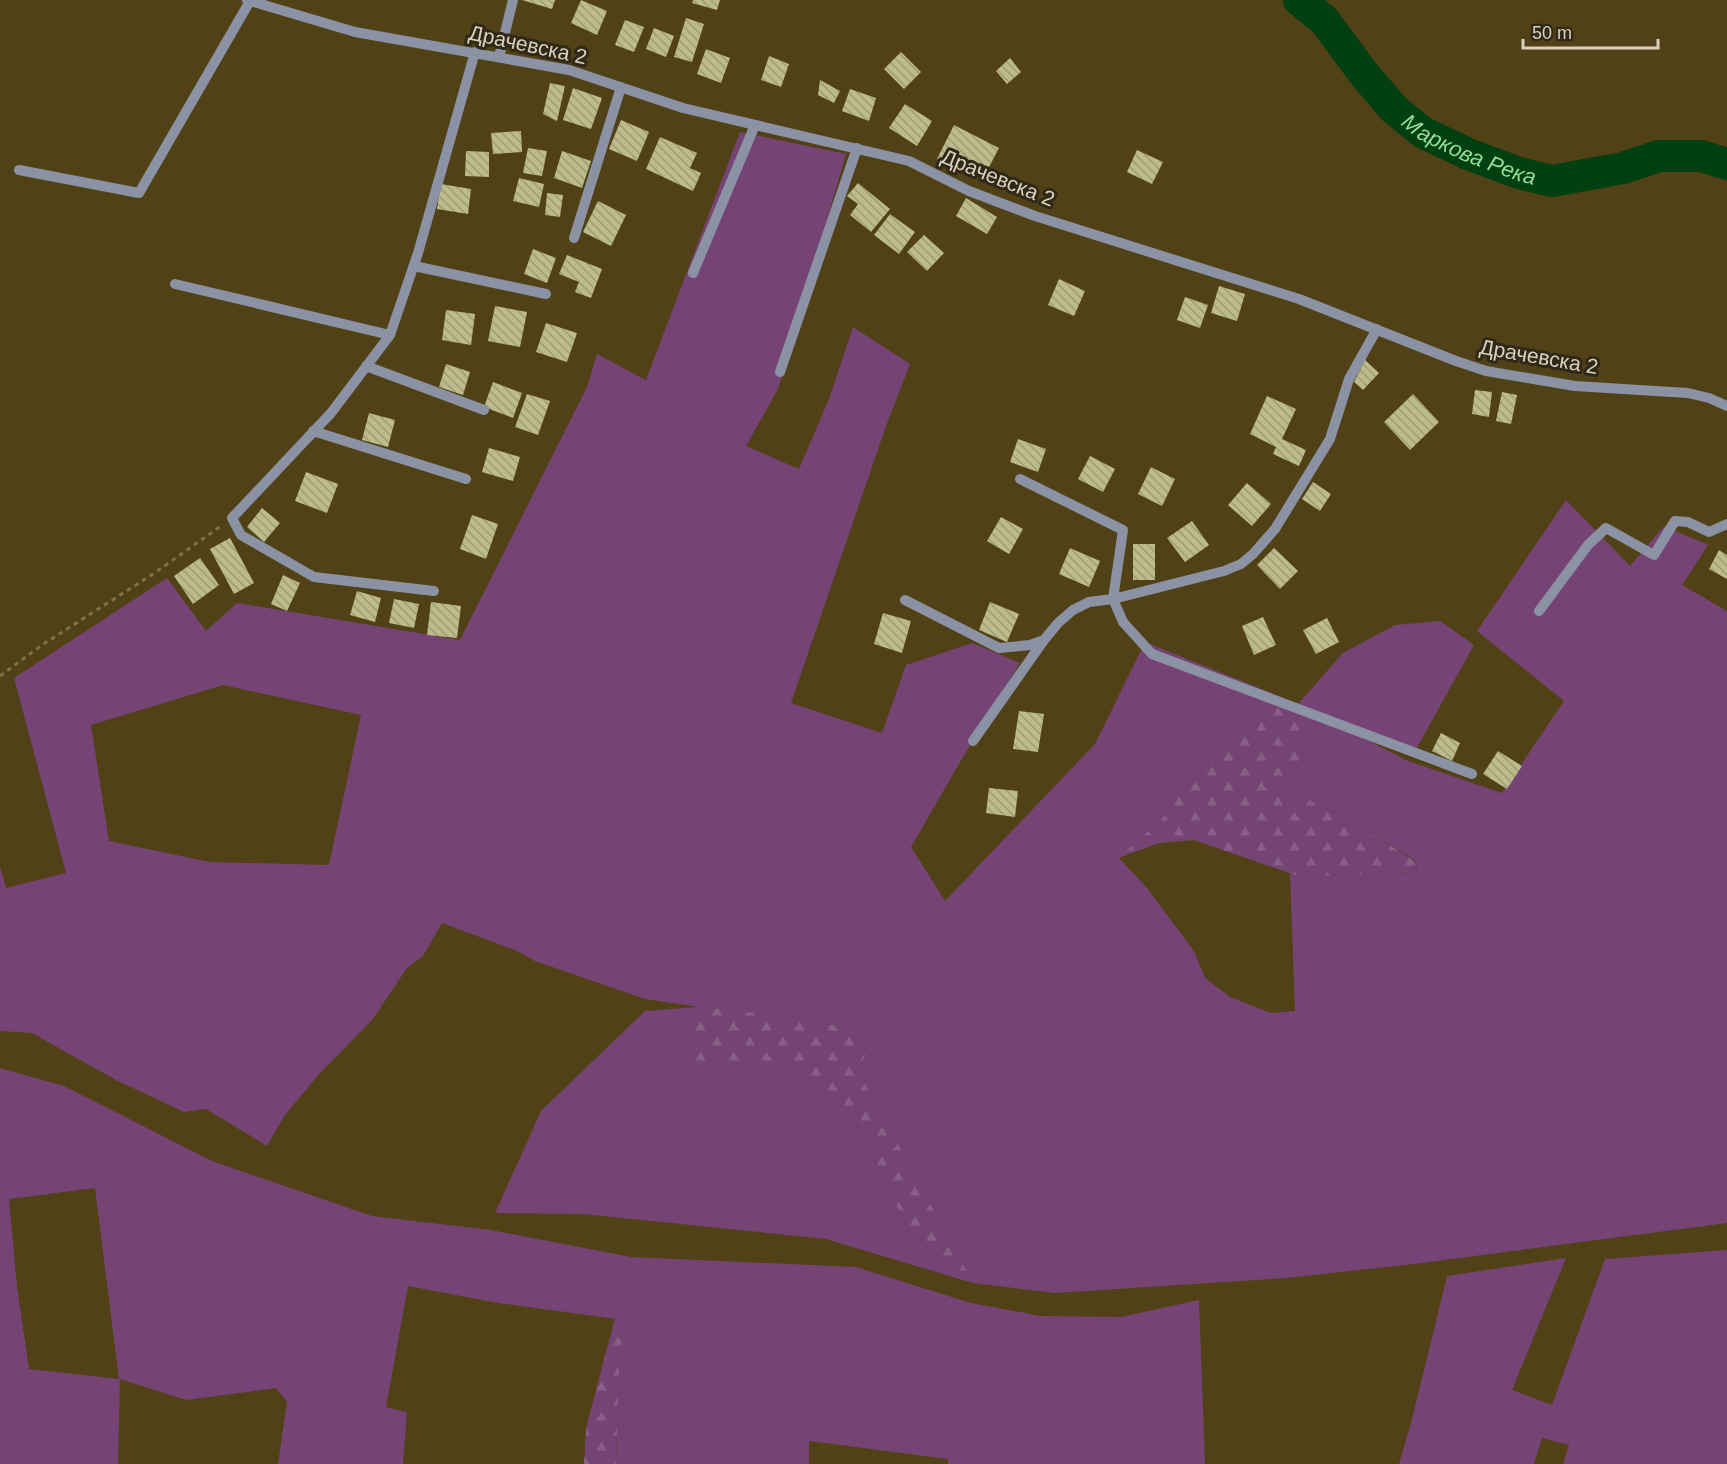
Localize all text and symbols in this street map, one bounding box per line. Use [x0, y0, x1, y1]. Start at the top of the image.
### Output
scale bar [1523, 12, 1658, 50]
street label: Драчевска 2 [467, 21, 589, 68]
text: 50 m [1532, 23, 1572, 43]
water label: Маркова Река [1397, 109, 1539, 190]
street label: Драчевска 2 [938, 144, 1058, 211]
street label: Драчевска 2 [1478, 335, 1600, 378]

